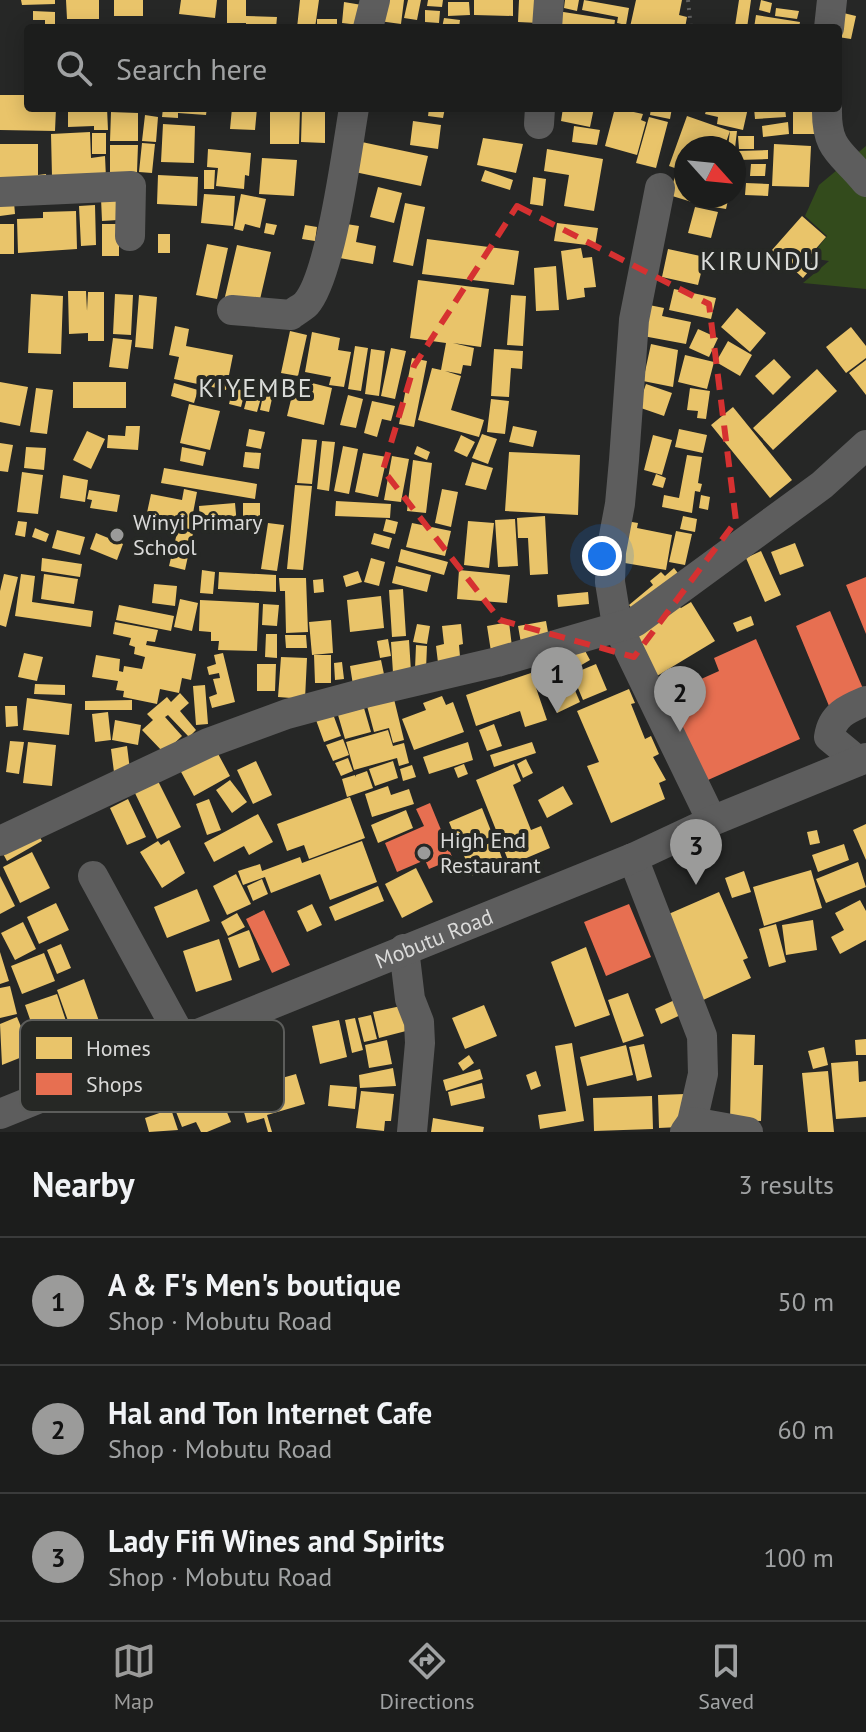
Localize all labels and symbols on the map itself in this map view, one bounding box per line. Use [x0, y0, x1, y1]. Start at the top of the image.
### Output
north arrow [674, 136, 746, 208]
district label: KIRUNDU [700, 244, 822, 277]
district label: KIYEMBE [198, 371, 314, 404]
place label: Winyi Primary School [133, 508, 263, 561]
marker: Winyi Primary School [108, 526, 126, 544]
your location [582, 536, 622, 576]
pin: 1 [531, 647, 583, 713]
pin: 2 [654, 666, 706, 732]
pin: 3 [670, 819, 722, 885]
place label: High End Restaurant [440, 826, 541, 879]
marker: High End Restaurant [415, 844, 433, 862]
street label: Mobutu Road [371, 902, 497, 975]
legend [20, 1020, 284, 1112]
text: Homes [86, 1034, 151, 1062]
text: Shops [86, 1070, 143, 1098]

